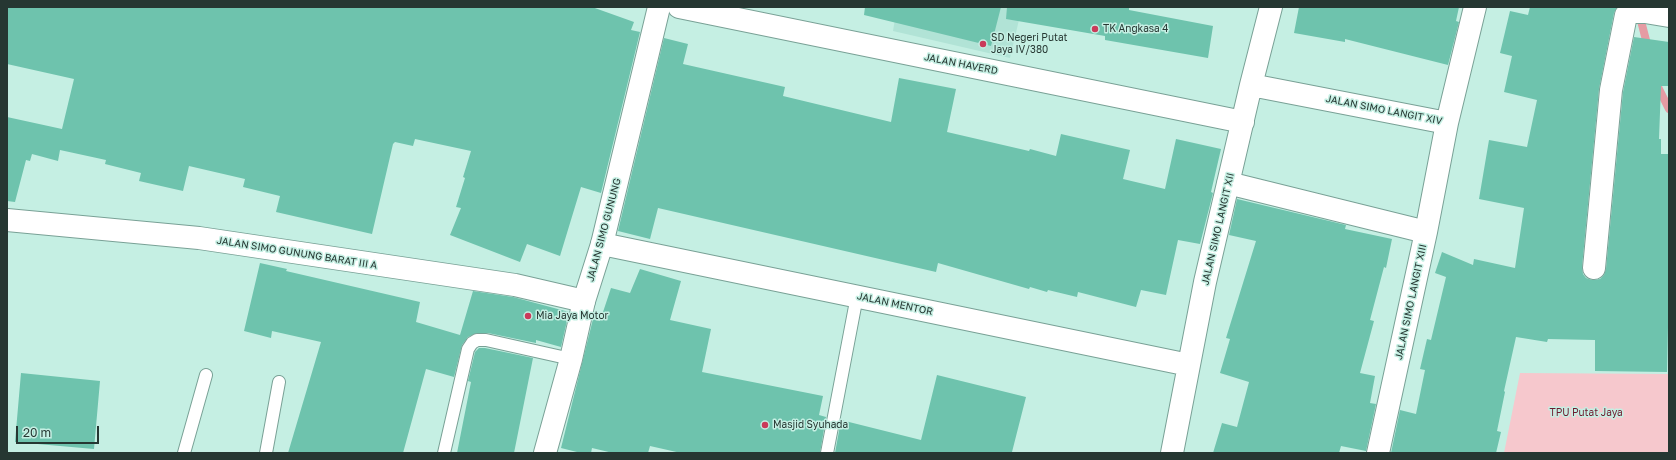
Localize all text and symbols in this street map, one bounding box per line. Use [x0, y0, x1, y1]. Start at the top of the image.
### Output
place label: TK Angkasa 4 [1103, 23, 1168, 35]
marker: TK Angkasa 4 [1090, 24, 1100, 34]
place label: SD Negeri Putat Jaya IV/380 [991, 32, 1067, 56]
marker: SD Negeri Putat Jaya IV/380 [978, 39, 988, 49]
street label: JALAN HAVERD [923, 51, 999, 77]
street label: JALAN SIMO LANGIT XIV [1325, 93, 1443, 127]
street label: JALAN SIMO LANGIT XII [1199, 172, 1237, 286]
street label: JALAN SIMO GUNUNG [584, 177, 624, 283]
street label: JALAN SIMO GUNUNG BARAT III A [216, 234, 378, 272]
street label: JALAN SIMO LANGIT XIII [1393, 243, 1429, 361]
street label: JALAN MENTOR [856, 290, 934, 318]
place label: Mia Jaya Motor [536, 310, 608, 322]
marker: Mia Jaya Motor [523, 311, 533, 321]
park label: TPU Putat Jaya [1549, 407, 1623, 419]
scale bar [18, 418, 101, 444]
place label: Masjid Syuhada [773, 419, 848, 431]
marker: Masjid Syuhada [760, 420, 770, 430]
text: 20 m [23, 425, 51, 440]

